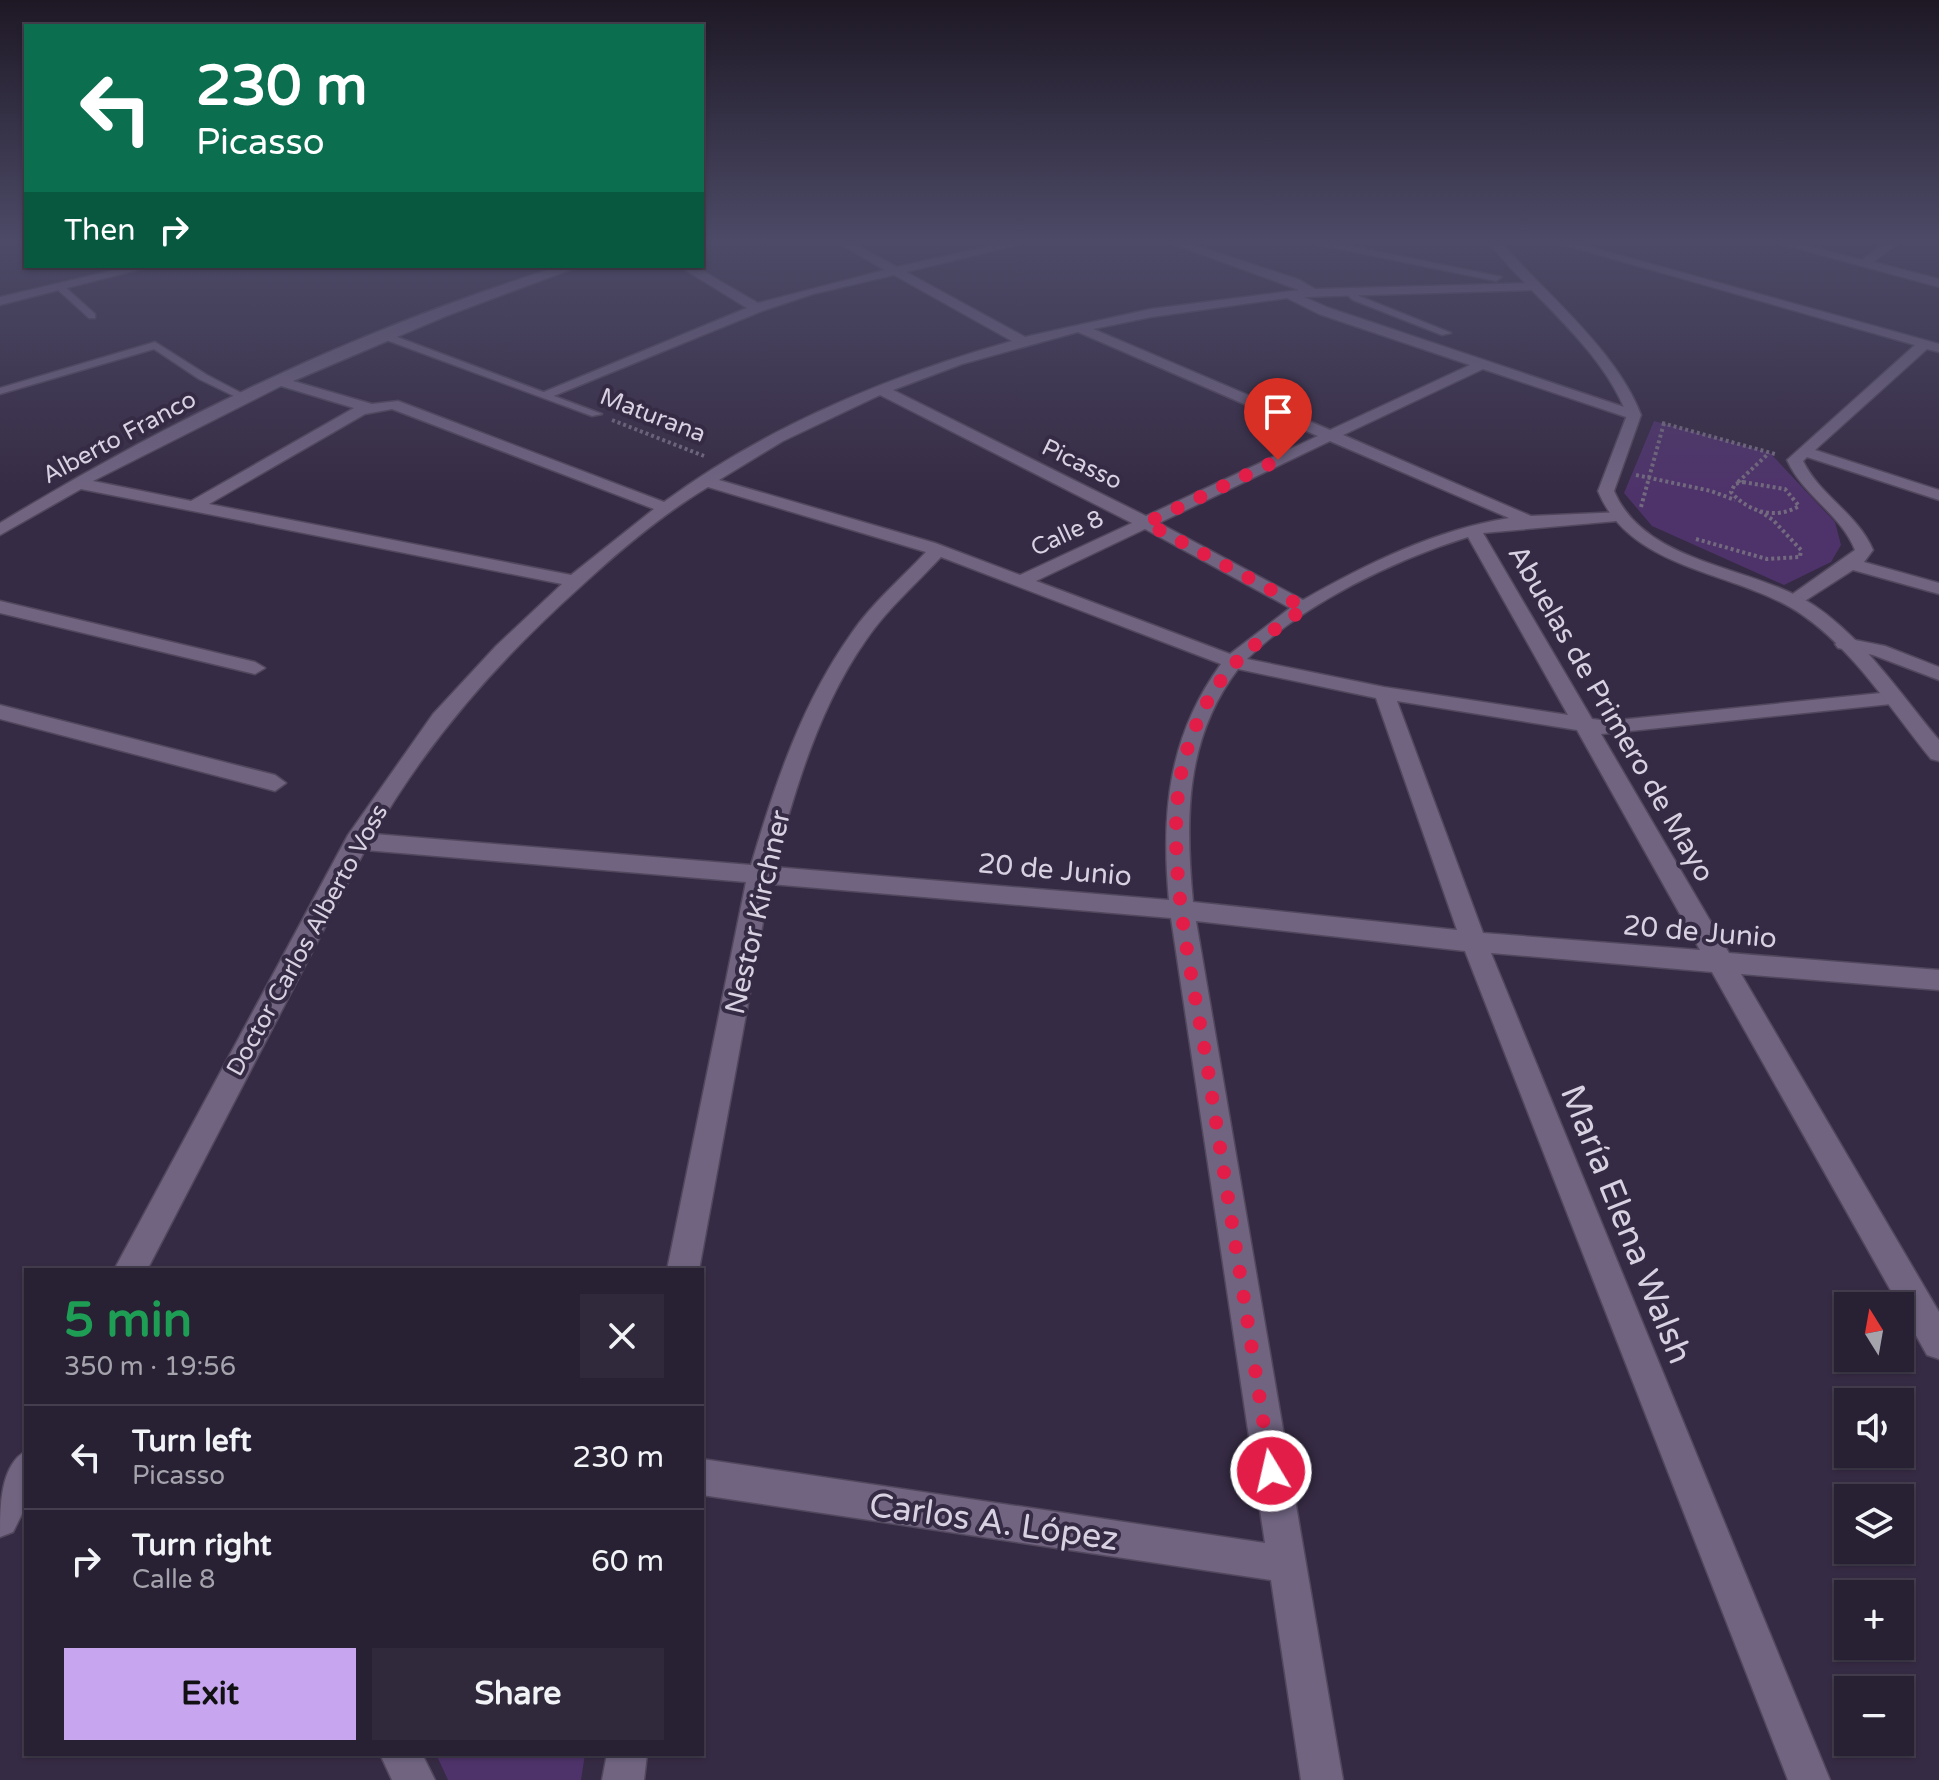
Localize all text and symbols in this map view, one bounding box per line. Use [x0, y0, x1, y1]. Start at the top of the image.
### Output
text: 230 m [196, 53, 367, 120]
icon: left [64, 56, 168, 160]
text: Picasso [196, 121, 325, 164]
icon: right [152, 208, 196, 252]
text: Then [64, 212, 136, 249]
pin [1244, 378, 1312, 460]
street label: Maturana [596, 382, 710, 449]
street label: Alberto Franco [37, 385, 201, 490]
icon: arrive [1256, 390, 1300, 434]
street label: Picasso [1037, 433, 1127, 496]
street label: Calle 8 [1026, 504, 1108, 563]
street label: Abuelas de Primero de Mayo [1501, 539, 1722, 888]
street label: Doctor Carlos Alberto Voss [221, 799, 394, 1081]
street label: Nestor Kirchner [718, 807, 798, 1018]
street label: 20 de Junio [977, 846, 1133, 894]
street label: 20 de Junio [1622, 908, 1778, 956]
street label: María Elena Walsh [1551, 1079, 1700, 1370]
text: 5 min [64, 1292, 192, 1350]
north arrow [1834, 1292, 1914, 1372]
map controls [1834, 1292, 1914, 1756]
button: close [580, 1294, 664, 1378]
text: 350 m · 19:56 [64, 1351, 236, 1382]
button: sound [1834, 1388, 1914, 1468]
text: Turn left [132, 1423, 251, 1460]
position arrow [1229, 1429, 1313, 1513]
icon: left [64, 1435, 108, 1479]
text: 230 m [572, 1439, 664, 1476]
text: Picasso [132, 1460, 225, 1491]
button: layers [1834, 1484, 1914, 1564]
street label: Carlos A. López [867, 1485, 1121, 1560]
text: Turn right [132, 1527, 272, 1564]
icon: right [64, 1539, 108, 1583]
text: 60 m [591, 1543, 664, 1580]
text: Calle 8 [132, 1564, 215, 1595]
button: + [1834, 1580, 1914, 1660]
button: Exit [64, 1648, 356, 1740]
button: Share [372, 1648, 664, 1740]
button: − [1834, 1676, 1914, 1756]

